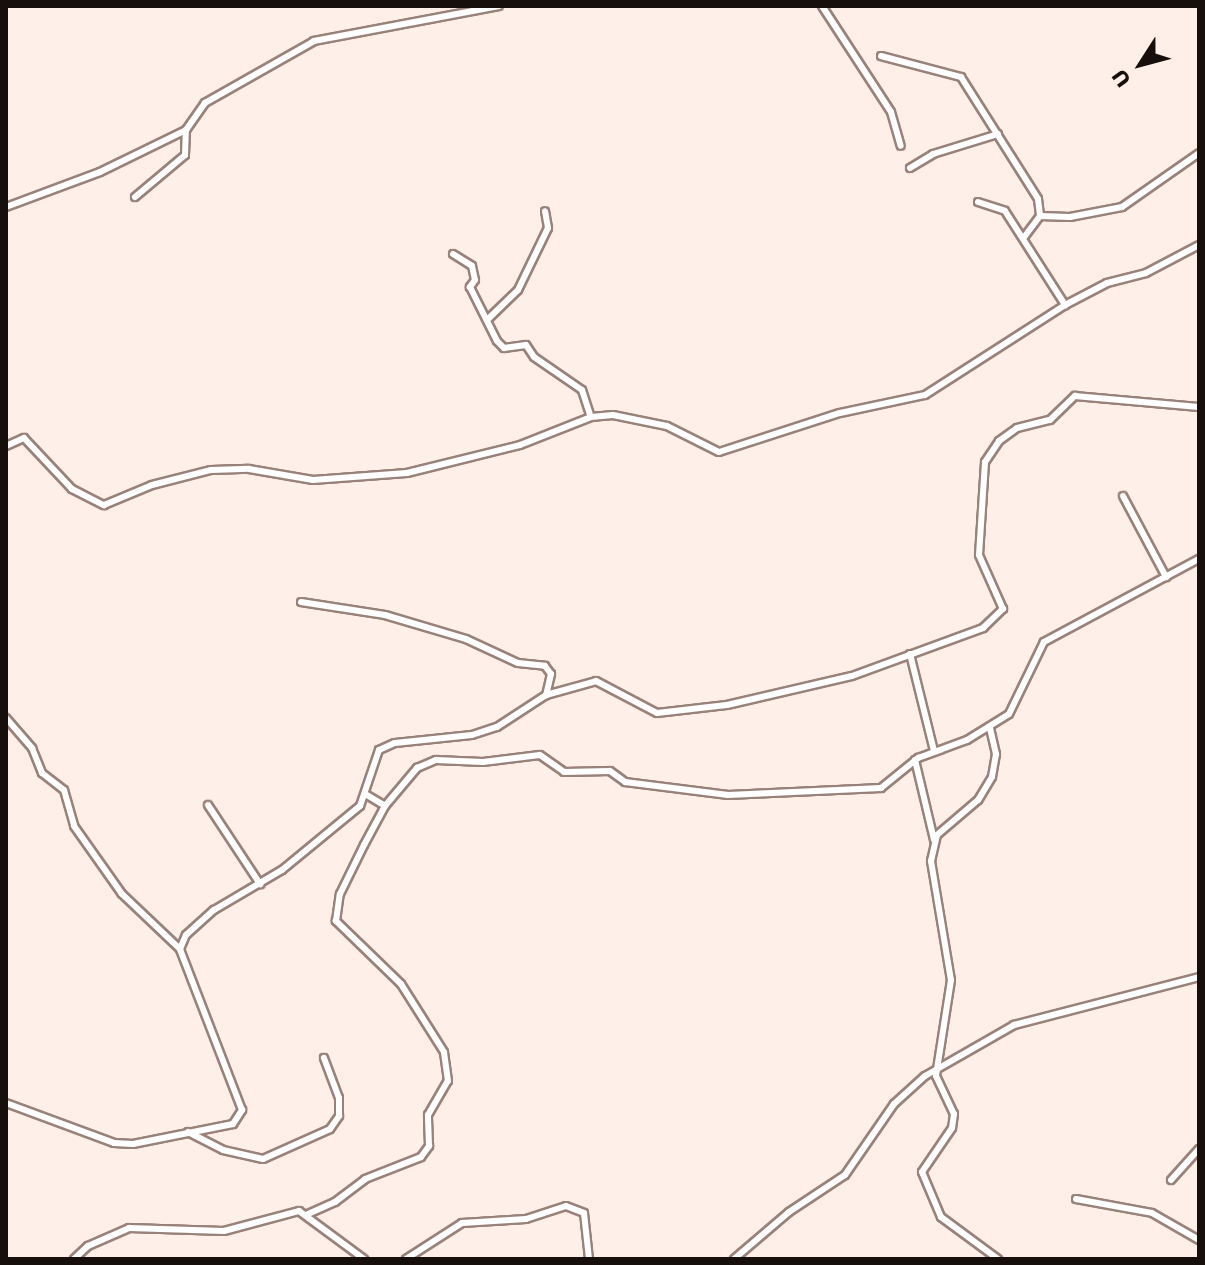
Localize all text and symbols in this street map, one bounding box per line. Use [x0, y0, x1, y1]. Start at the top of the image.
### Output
north arrow [1101, 24, 1181, 104]
text: U [1106, 65, 1136, 92]

